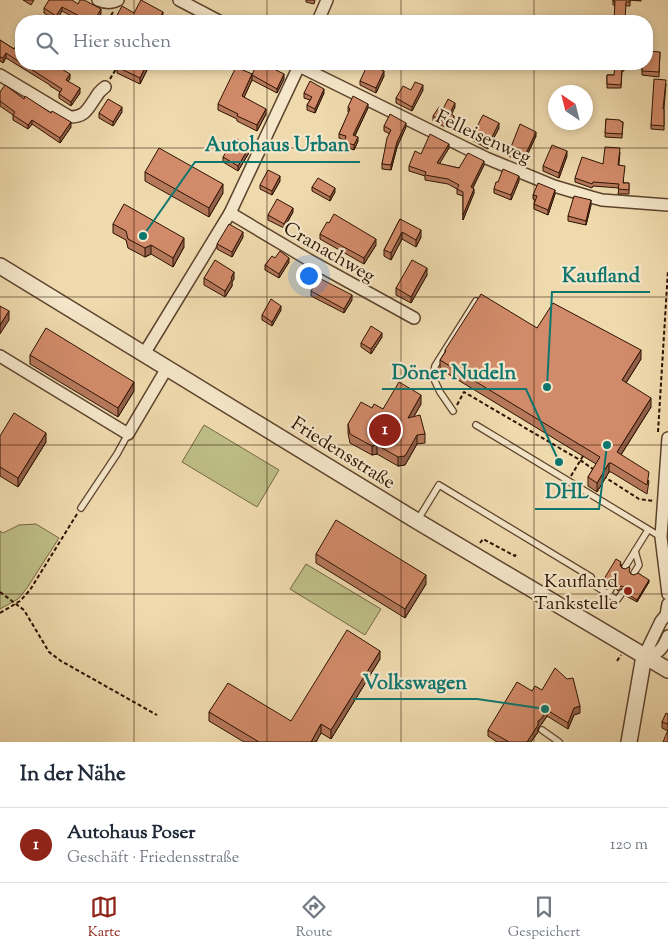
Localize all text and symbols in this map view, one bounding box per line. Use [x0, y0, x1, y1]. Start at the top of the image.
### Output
search box [15, 15, 653, 70]
icon: search [33, 29, 61, 57]
text: Hier suchen [73, 29, 171, 56]
north arrow [548, 85, 593, 130]
street label: Felleisenweg [431, 104, 535, 172]
callout: Autohaus Urban [195, 127, 360, 162]
text: Autohaus Urban [205, 132, 350, 161]
street label: Cranachweg [278, 216, 380, 290]
callout: Kaufland [552, 257, 650, 292]
your location [296, 263, 322, 289]
text: Kaufland [562, 263, 641, 292]
callout: Döner Nudeln [382, 354, 526, 389]
text: Döner Nudeln [392, 360, 516, 389]
street label: Friedensstraße [285, 411, 400, 497]
pin: 1 [369, 411, 401, 449]
callout: DHL [535, 474, 599, 509]
text: DHL [545, 479, 590, 508]
place label: Kaufland Tankstelle [534, 569, 618, 618]
marker: Kaufland Tankstelle [622, 585, 634, 597]
callout: Volkswagen [353, 664, 477, 699]
text: Volkswagen [363, 670, 467, 699]
text: In der Nähe [20, 760, 126, 790]
text: Autohaus Poser [67, 820, 195, 847]
text: 1 [33, 834, 39, 857]
text: 120 m [610, 834, 648, 857]
text: Geschäft · Friedensstraße [67, 847, 239, 870]
tab: Karte [88, 893, 121, 943]
tab: Route [296, 893, 333, 943]
tab: Gespeichert [508, 893, 580, 943]

